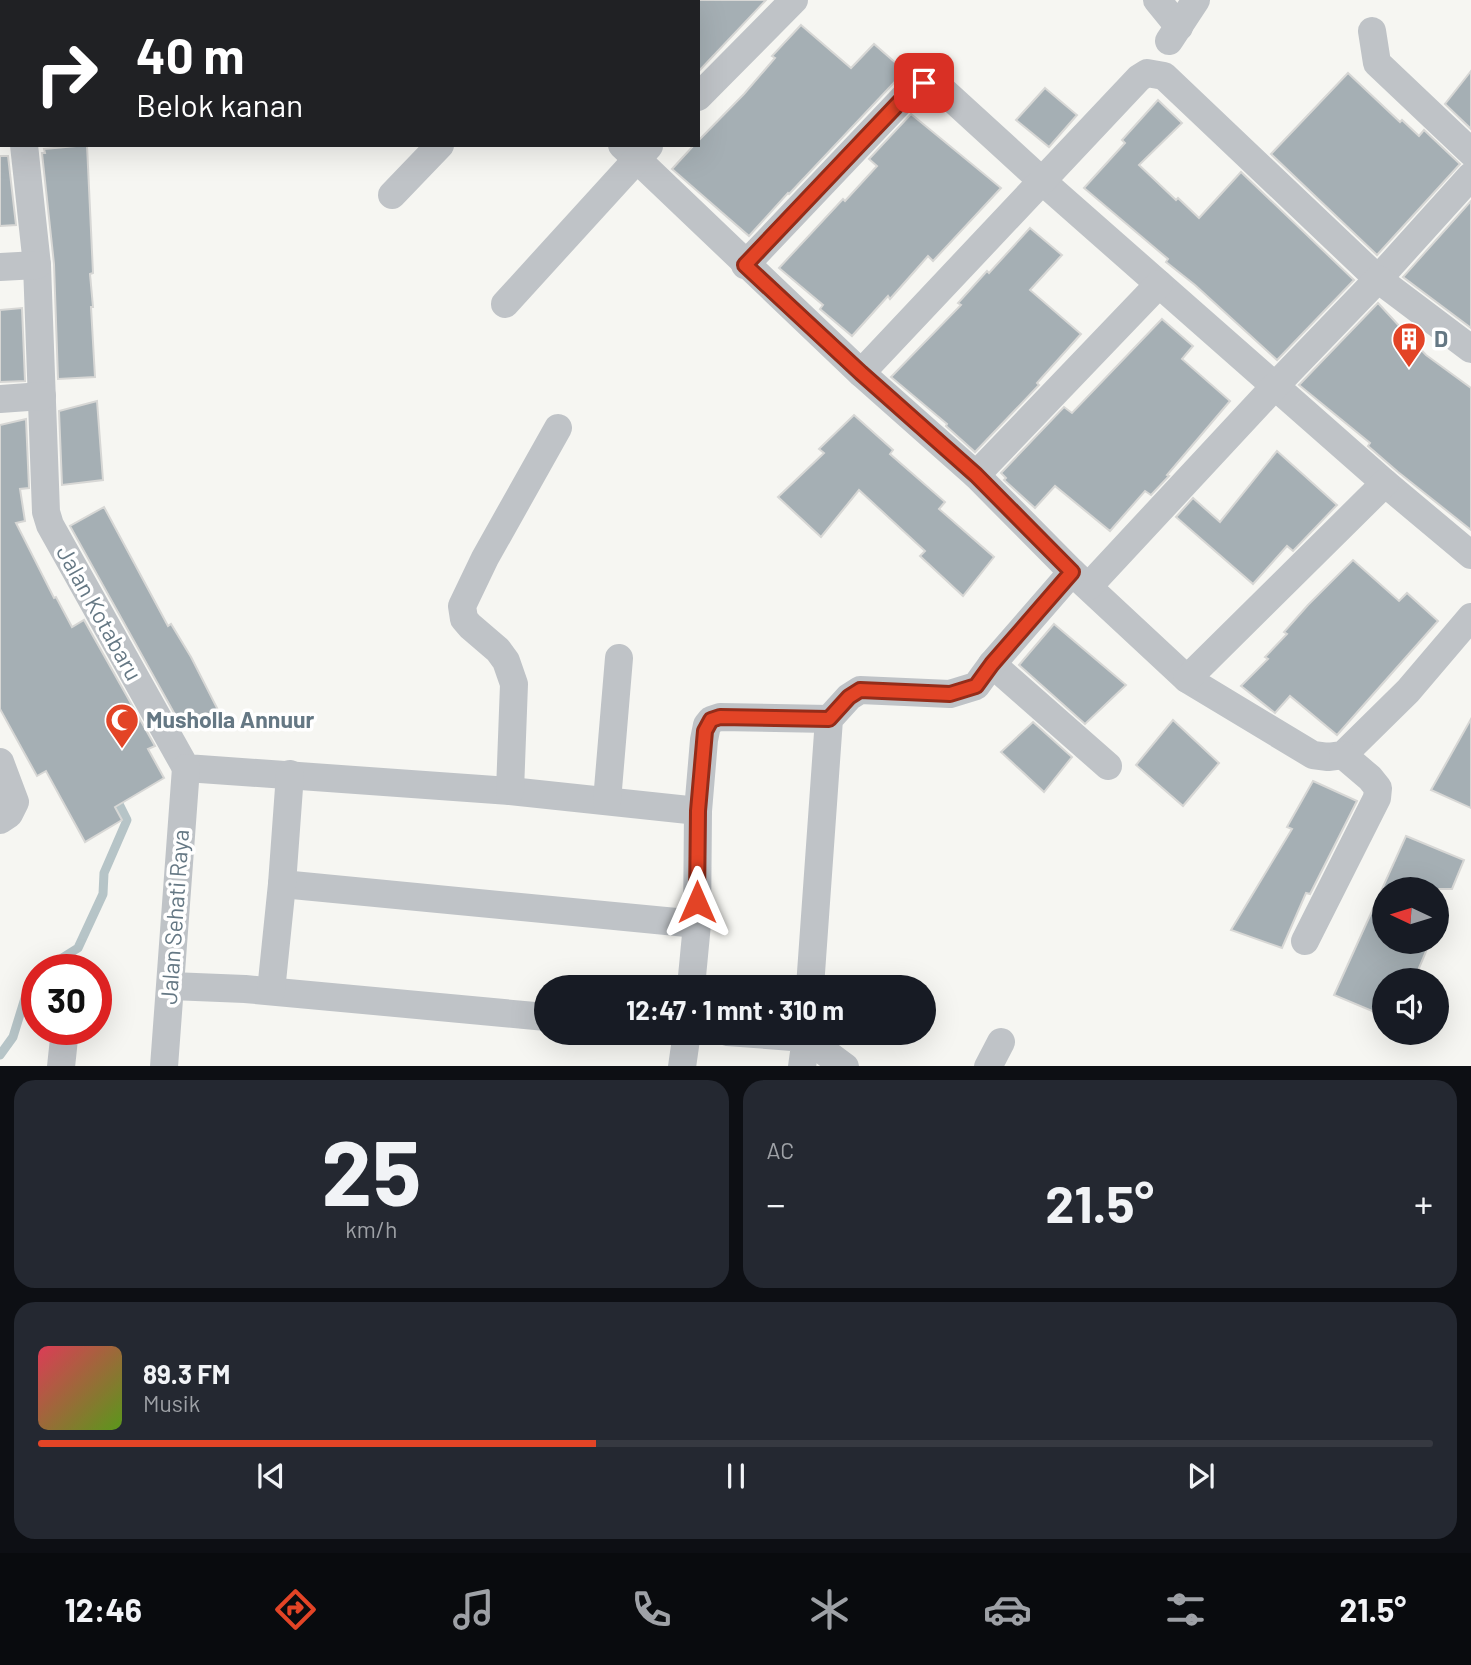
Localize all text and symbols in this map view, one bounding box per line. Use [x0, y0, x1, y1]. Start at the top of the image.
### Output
text: 40 m [136, 25, 244, 84]
icon: right [21, 28, 112, 119]
pin [894, 53, 954, 113]
icon: arrive [905, 64, 943, 102]
text: Belok kanan [136, 85, 303, 123]
building icon: D [1390, 320, 1428, 369]
place label: D [1434, 324, 1448, 352]
street label: Jalan Kotabaru [51, 540, 149, 685]
mosque icon: Musholla Annuur [103, 701, 141, 750]
place label: Musholla Annuur [146, 705, 314, 733]
street label: Jalan Sehati Raya [154, 828, 194, 1005]
position arrow [660, 865, 734, 939]
north arrow [1372, 877, 1449, 954]
map controls [1372, 877, 1449, 1045]
speed limit sign: 30 [21, 954, 112, 1045]
button: sound [1372, 968, 1449, 1045]
text: 12:47 · 1 mnt · 310 m [626, 994, 844, 1025]
text: 25 [321, 1115, 421, 1224]
text: AC [767, 1136, 794, 1164]
text: 21.5° [1045, 1171, 1154, 1233]
text: − [767, 1180, 786, 1226]
text: + [1414, 1180, 1433, 1226]
text: km/h [345, 1215, 397, 1243]
text: 89.3 FM [143, 1358, 230, 1389]
text: Musik [143, 1389, 200, 1417]
icon: previous [252, 1457, 290, 1495]
icon: pause [717, 1457, 755, 1495]
icon: next [1182, 1457, 1220, 1495]
icon: directions [271, 1585, 320, 1634]
icon: music [449, 1585, 498, 1634]
icon: phone [627, 1585, 676, 1634]
icon: climate [805, 1585, 854, 1634]
icon: car [983, 1585, 1032, 1634]
icon: filters [1161, 1585, 1210, 1634]
text: 12:46 [65, 1590, 142, 1628]
text: 21.5° [1339, 1590, 1406, 1628]

